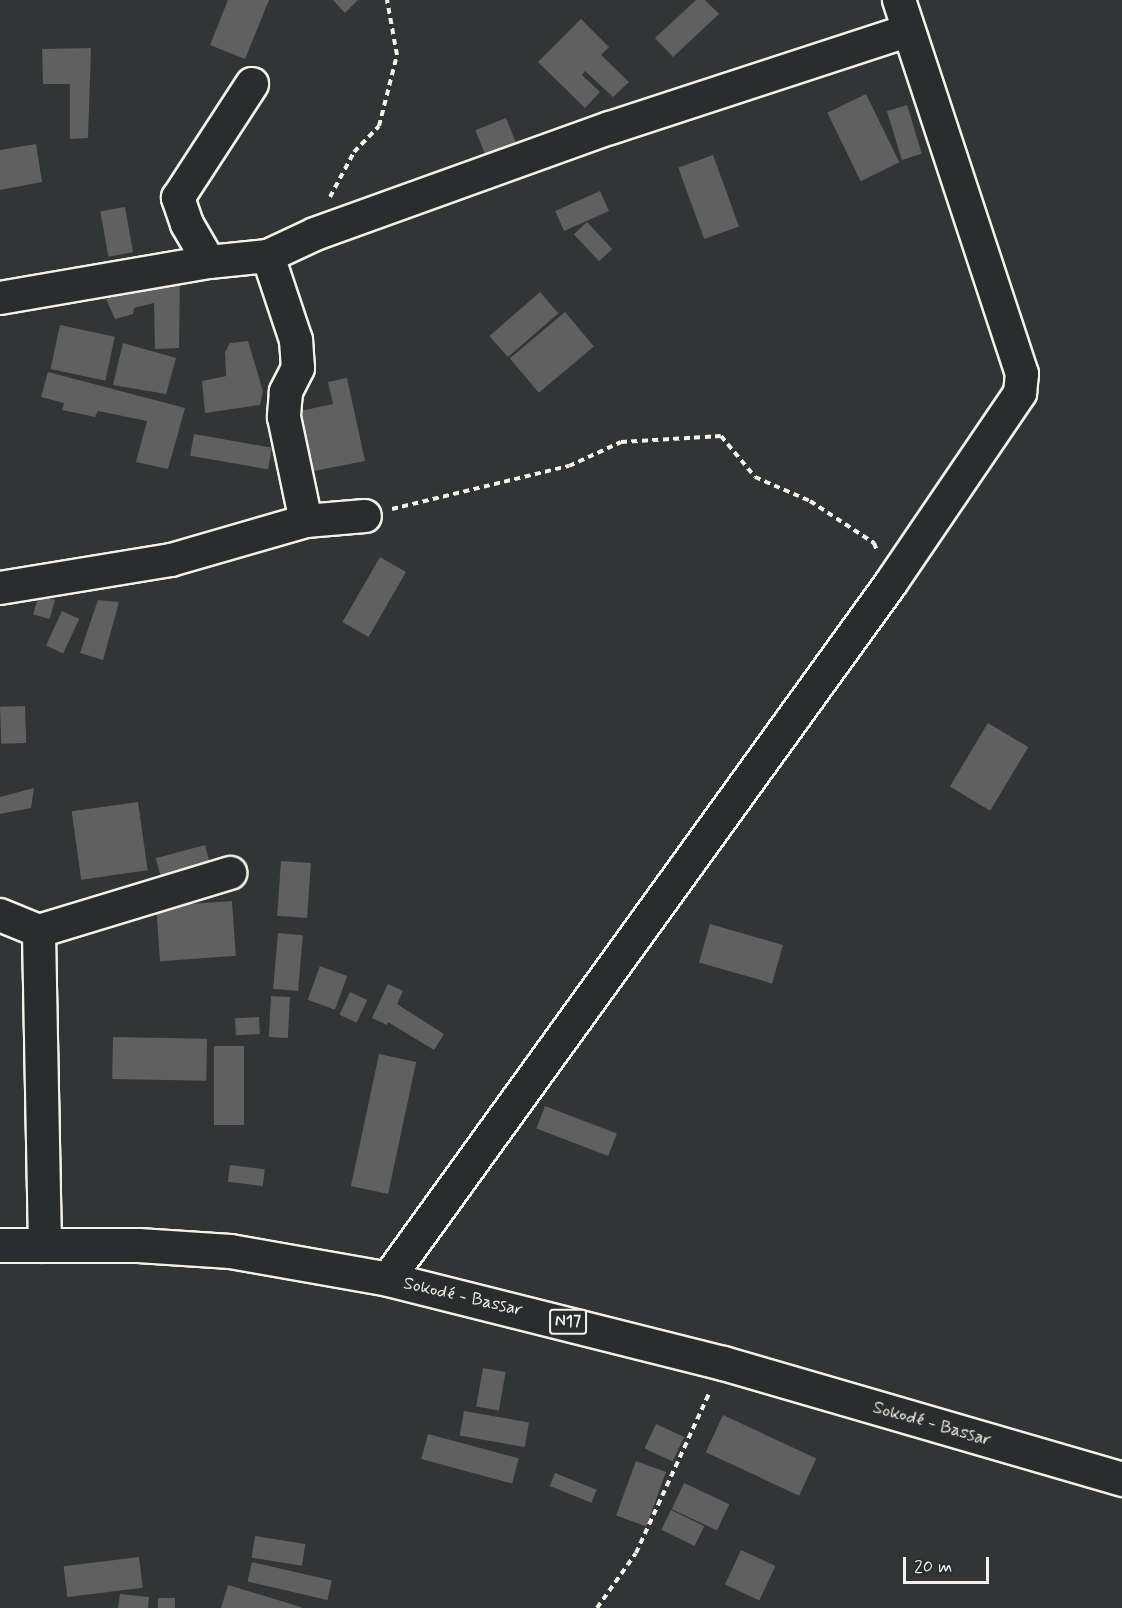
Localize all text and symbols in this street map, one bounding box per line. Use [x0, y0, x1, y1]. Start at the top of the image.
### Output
street label: Sokodé - Bassar [401, 1273, 525, 1321]
road number: N17 [548, 1309, 588, 1335]
street label: Sokodé - Bassar [870, 1397, 994, 1451]
scale bar [906, 1545, 992, 1583]
text: 20 m [914, 1555, 952, 1579]

